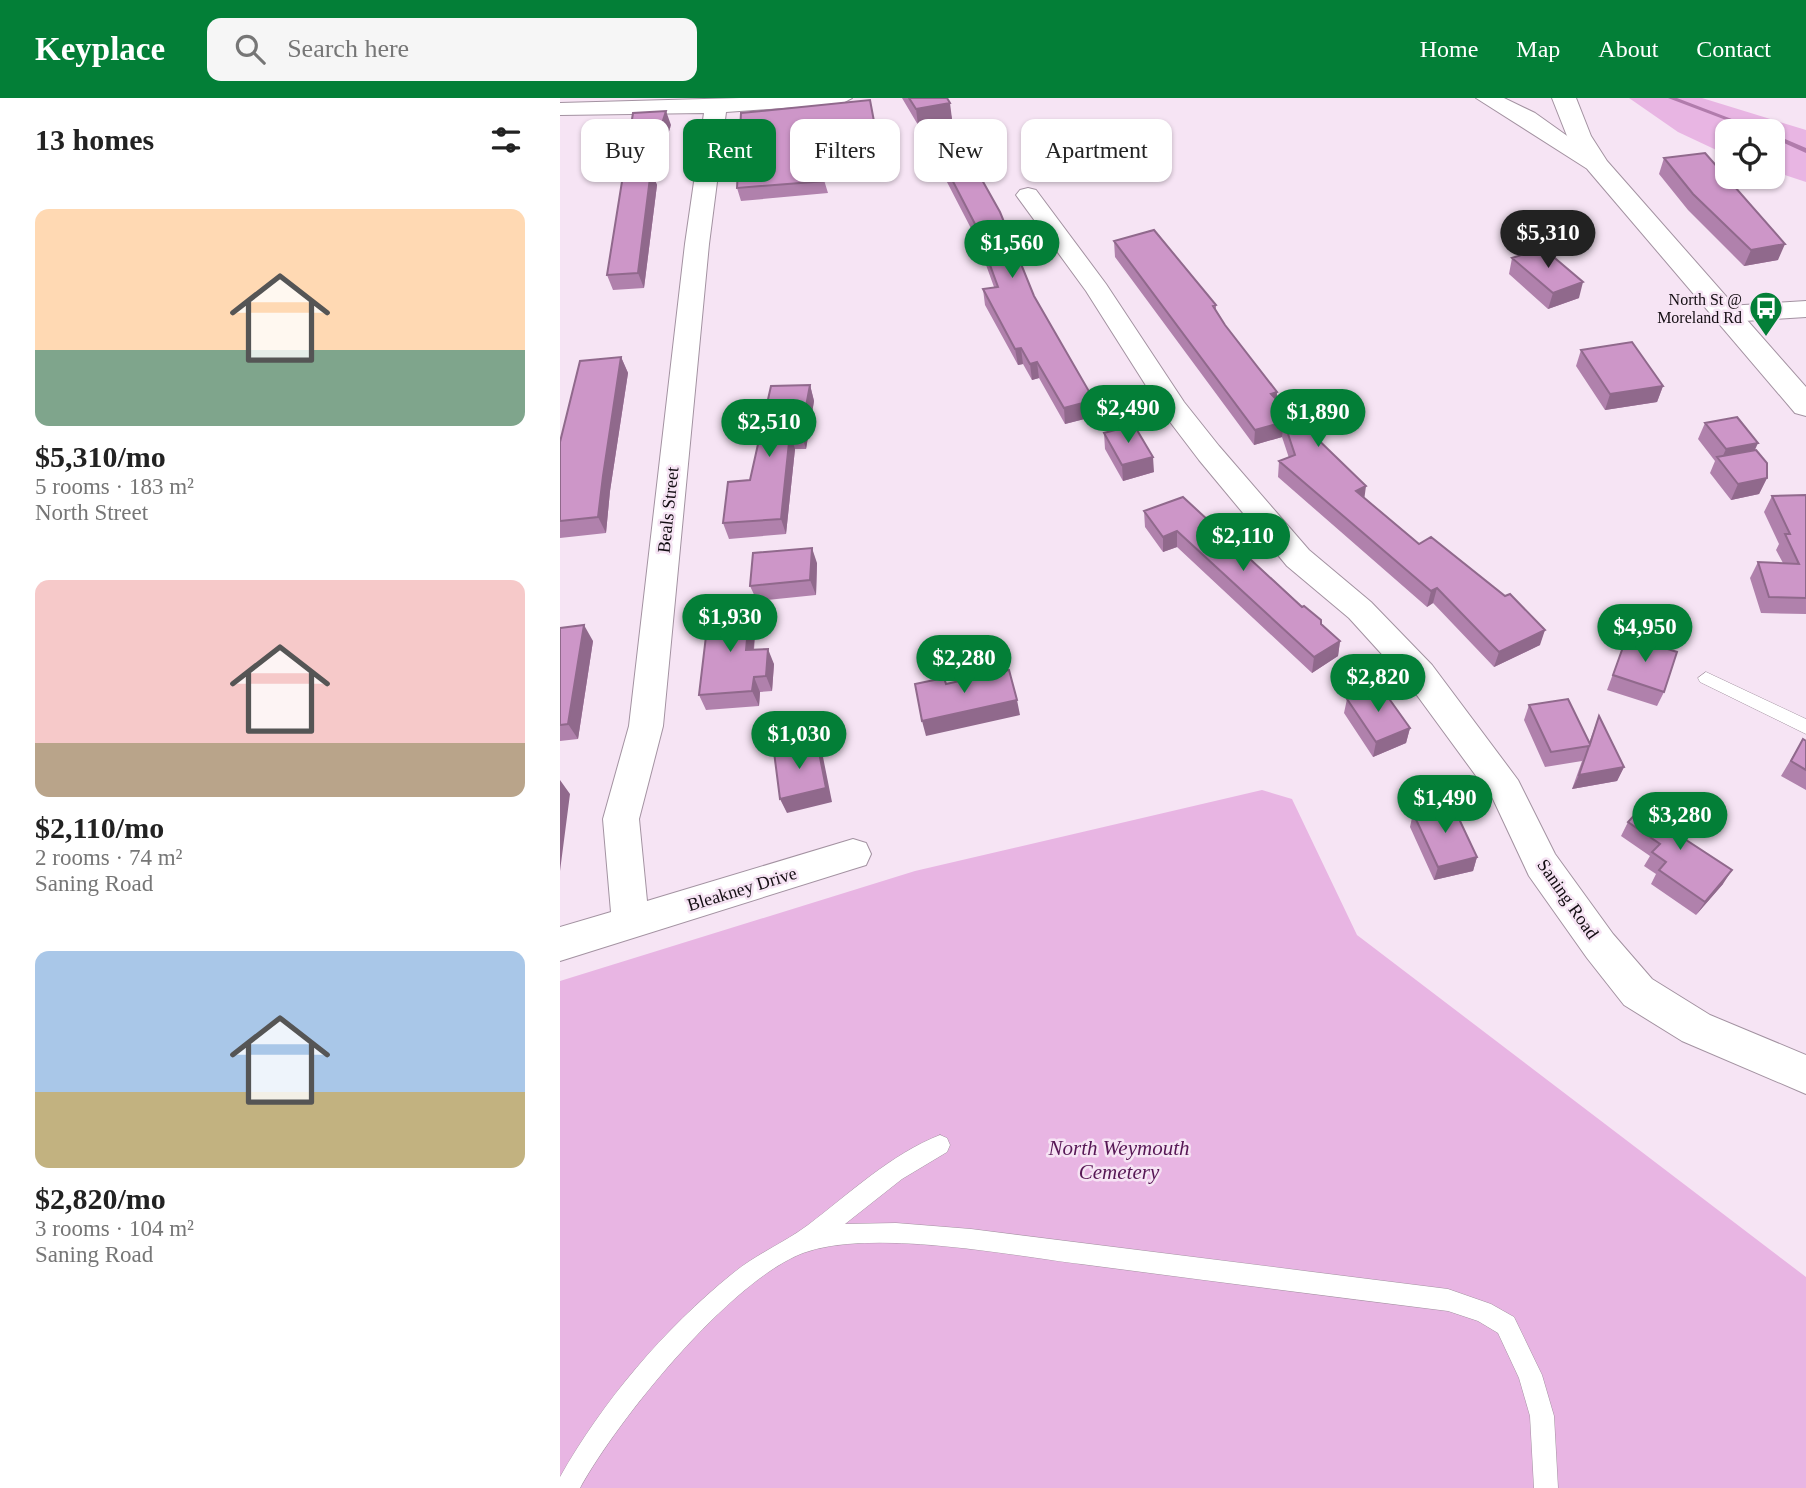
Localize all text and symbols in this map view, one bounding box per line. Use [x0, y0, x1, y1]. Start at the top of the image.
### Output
search box [207, 18, 697, 81]
icon: search [231, 30, 269, 68]
text: Keyplace [35, 31, 165, 67]
text: Search here [287, 34, 409, 63]
text: Home [1420, 36, 1478, 62]
text: Map [1516, 36, 1560, 62]
text: About [1598, 36, 1658, 62]
text: Contact [1696, 36, 1771, 62]
chip: Buy [581, 119, 669, 182]
chip: Rent [683, 119, 776, 182]
chip: Filters [790, 119, 900, 182]
chip: New [914, 119, 1007, 182]
chip: Apartment [1021, 119, 1172, 182]
map controls [1715, 119, 1785, 189]
button: locate [1715, 119, 1785, 189]
icon: filters [487, 121, 525, 159]
text: 13 homes [35, 123, 154, 156]
pin: $5,310 [1491, 211, 1605, 270]
pin: $1,560 [955, 220, 1069, 280]
text: $5,310 [1516, 220, 1580, 245]
text: $1,560 [980, 230, 1044, 255]
icon: home [217, 255, 343, 381]
bus stop icon: North St @ Moreland Rd [1747, 289, 1785, 338]
place label: North St @ Moreland Rd [1657, 291, 1742, 326]
pin: $2,490 [1071, 386, 1185, 445]
pin: $1,890 [1261, 390, 1375, 449]
text: $2,490 [1096, 395, 1160, 420]
text: $1,890 [1286, 399, 1350, 424]
pin: $2,510 [712, 400, 826, 459]
text: $2,510 [737, 409, 801, 434]
text: $5,310/mo [35, 440, 166, 473]
street label: Beals Street [654, 466, 682, 554]
text: 5 rooms · 183 m² [35, 474, 194, 499]
text: North Street [35, 500, 148, 525]
pin: $2,110 [1186, 514, 1300, 573]
text: $2,110 [1212, 523, 1274, 548]
pin: $1,930 [673, 594, 787, 654]
text: $1,930 [698, 604, 762, 629]
pin: $4,950 [1588, 604, 1702, 664]
text: $4,950 [1613, 614, 1677, 639]
icon: home [217, 626, 343, 752]
pin: $2,280 [907, 636, 1021, 695]
text: $2,280 [932, 645, 996, 670]
pin: $2,820 [1321, 654, 1435, 714]
text: $2,820 [1346, 664, 1410, 689]
pin: $1,030 [742, 712, 856, 771]
text: $1,030 [767, 721, 831, 746]
pin: $1,490 [1388, 776, 1502, 835]
text: $1,490 [1413, 785, 1477, 810]
pin: $3,280 [1623, 792, 1737, 852]
text: $3,280 [1648, 802, 1712, 827]
text: $2,110/mo [35, 811, 164, 844]
text: 2 rooms · 74 m² [35, 845, 182, 870]
street label: Saning Road [1533, 855, 1603, 943]
street label: Bleakney Drive [685, 863, 799, 915]
text: Saning Road [35, 871, 153, 896]
icon: home [217, 997, 343, 1123]
park label: North Weymouth Cemetery [1048, 1136, 1189, 1184]
text: $2,820/mo [35, 1182, 166, 1215]
text: 3 rooms · 104 m² [35, 1216, 194, 1241]
text: Saning Road [35, 1242, 153, 1267]

